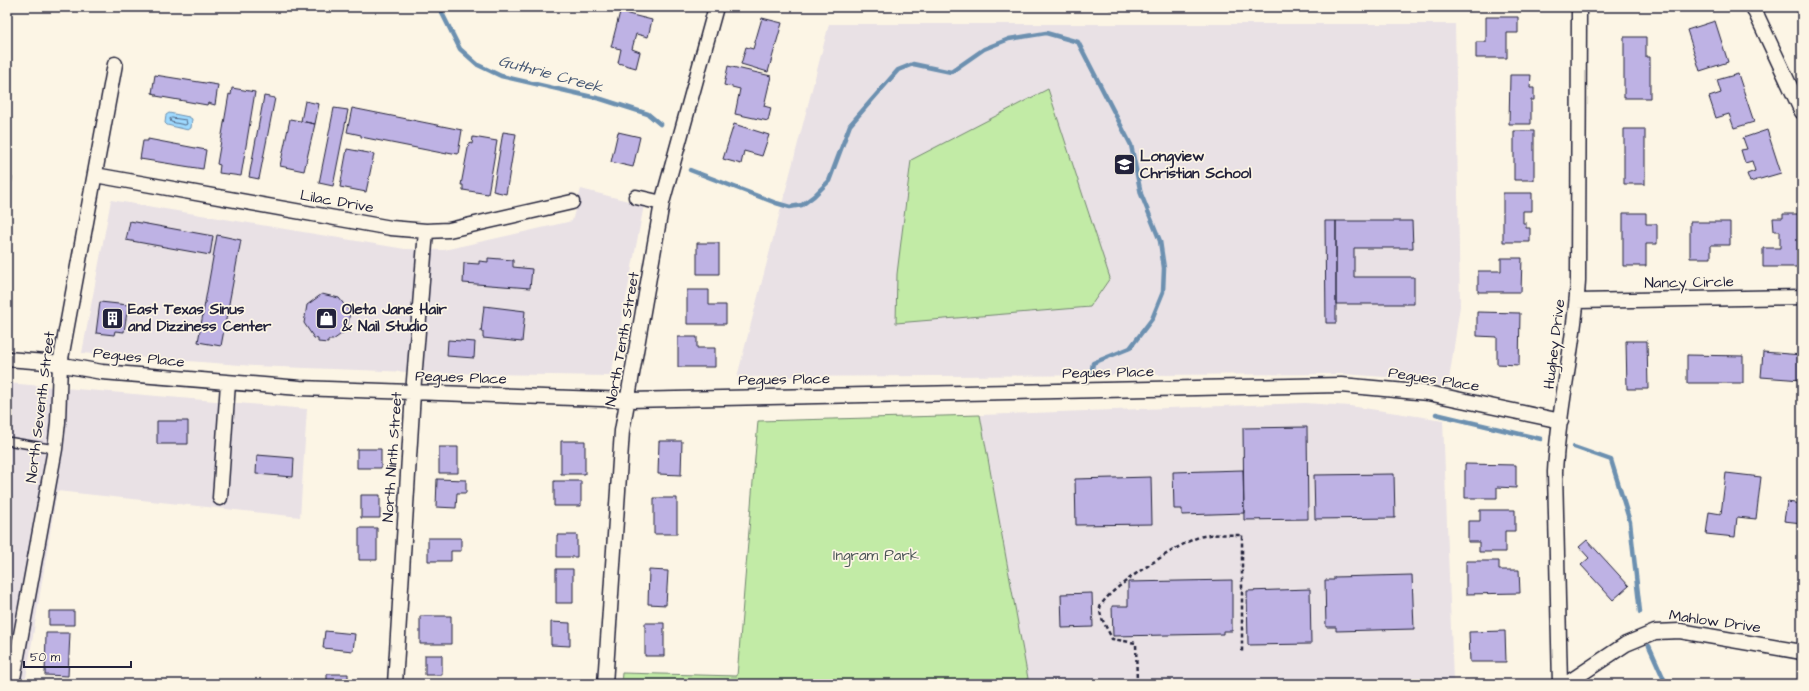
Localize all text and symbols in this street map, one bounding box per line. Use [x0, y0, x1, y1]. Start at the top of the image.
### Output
water label: Guthrie Creek [496, 49, 606, 99]
place label: Longview Christian School [1140, 146, 1252, 184]
school or university icon: Longview Christian School [1112, 152, 1138, 178]
street label: Lilac Drive [298, 185, 375, 218]
street label: North Tenth Street [600, 270, 645, 408]
street label: Nancy Circle [1644, 271, 1734, 295]
street label: Hughey Drive [1539, 298, 1571, 390]
place label: East Texas Sinus and Dizziness Center [127, 299, 272, 337]
place label: Oleta Jane Hair & Nail Studio [341, 299, 447, 337]
building icon: East Texas Sinus and Dizziness Center [99, 305, 125, 331]
shop icon: Oleta Jane Hair & Nail Studio [314, 305, 340, 331]
street label: North Seventh Street [21, 330, 60, 484]
street label: Pegues Place [92, 342, 186, 374]
street label: Pegues Place [1062, 361, 1154, 385]
street label: Pegues Place [1387, 362, 1481, 398]
street label: Pegues Place [415, 365, 507, 391]
street label: Pegues Place [738, 368, 830, 392]
street label: North Ninth Street [377, 391, 408, 523]
park label: Ingram Park [833, 545, 919, 567]
street label: Mahlow Drive [1668, 605, 1762, 638]
scale bar [24, 643, 131, 669]
text: 50 m [30, 649, 61, 666]

